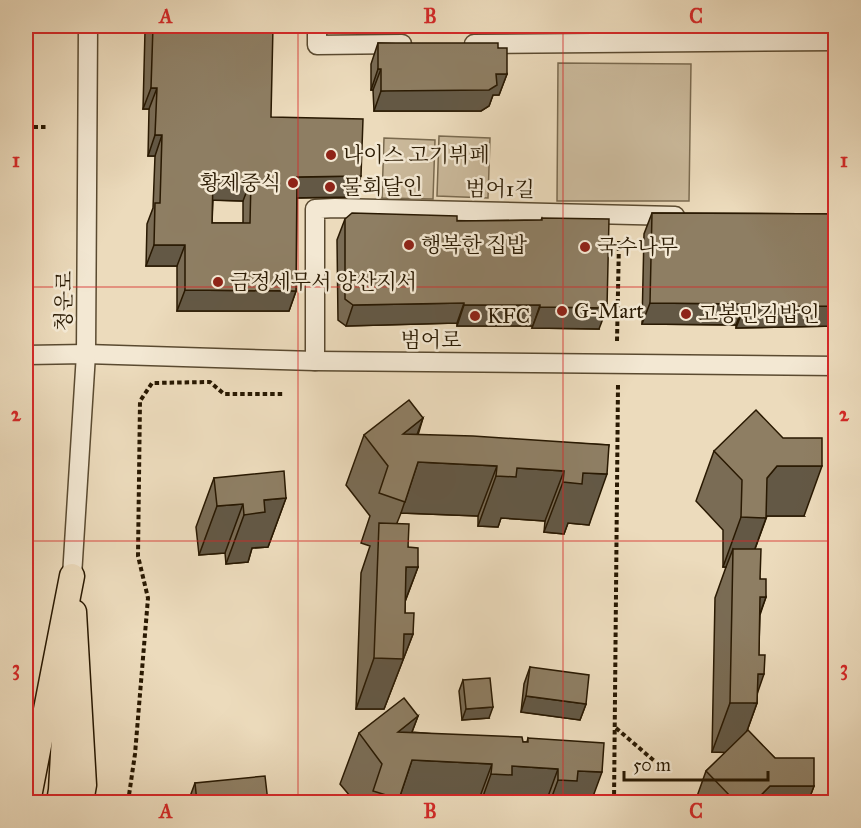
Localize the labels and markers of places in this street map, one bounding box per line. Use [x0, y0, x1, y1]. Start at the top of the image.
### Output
place label: 나이스 고기뷔페 [343, 142, 490, 168]
marker: 나이스 고기뷔페 [324, 148, 338, 162]
place label: 황제중식 [200, 170, 281, 196]
place label: 물회달인 [342, 174, 423, 200]
marker: 황제중식 [286, 176, 300, 190]
marker: 물회달인 [323, 180, 337, 194]
place label: 행복한 집밥 [421, 232, 528, 258]
place label: 국수나무 [597, 234, 678, 260]
marker: 행복한 집밥 [402, 238, 416, 252]
marker: 국수나무 [578, 240, 592, 254]
place label: 금정세무서 양산지서 [230, 269, 417, 295]
marker: 금정세무서 양산지서 [211, 275, 225, 289]
place label: G-Mart [574, 298, 644, 324]
place label: 고봉민김밥인 [698, 301, 820, 327]
place label: KFC [487, 303, 530, 329]
marker: G-Mart [555, 304, 569, 318]
marker: 고봉민김밥인 [679, 307, 693, 321]
marker: KFC [468, 309, 482, 323]

